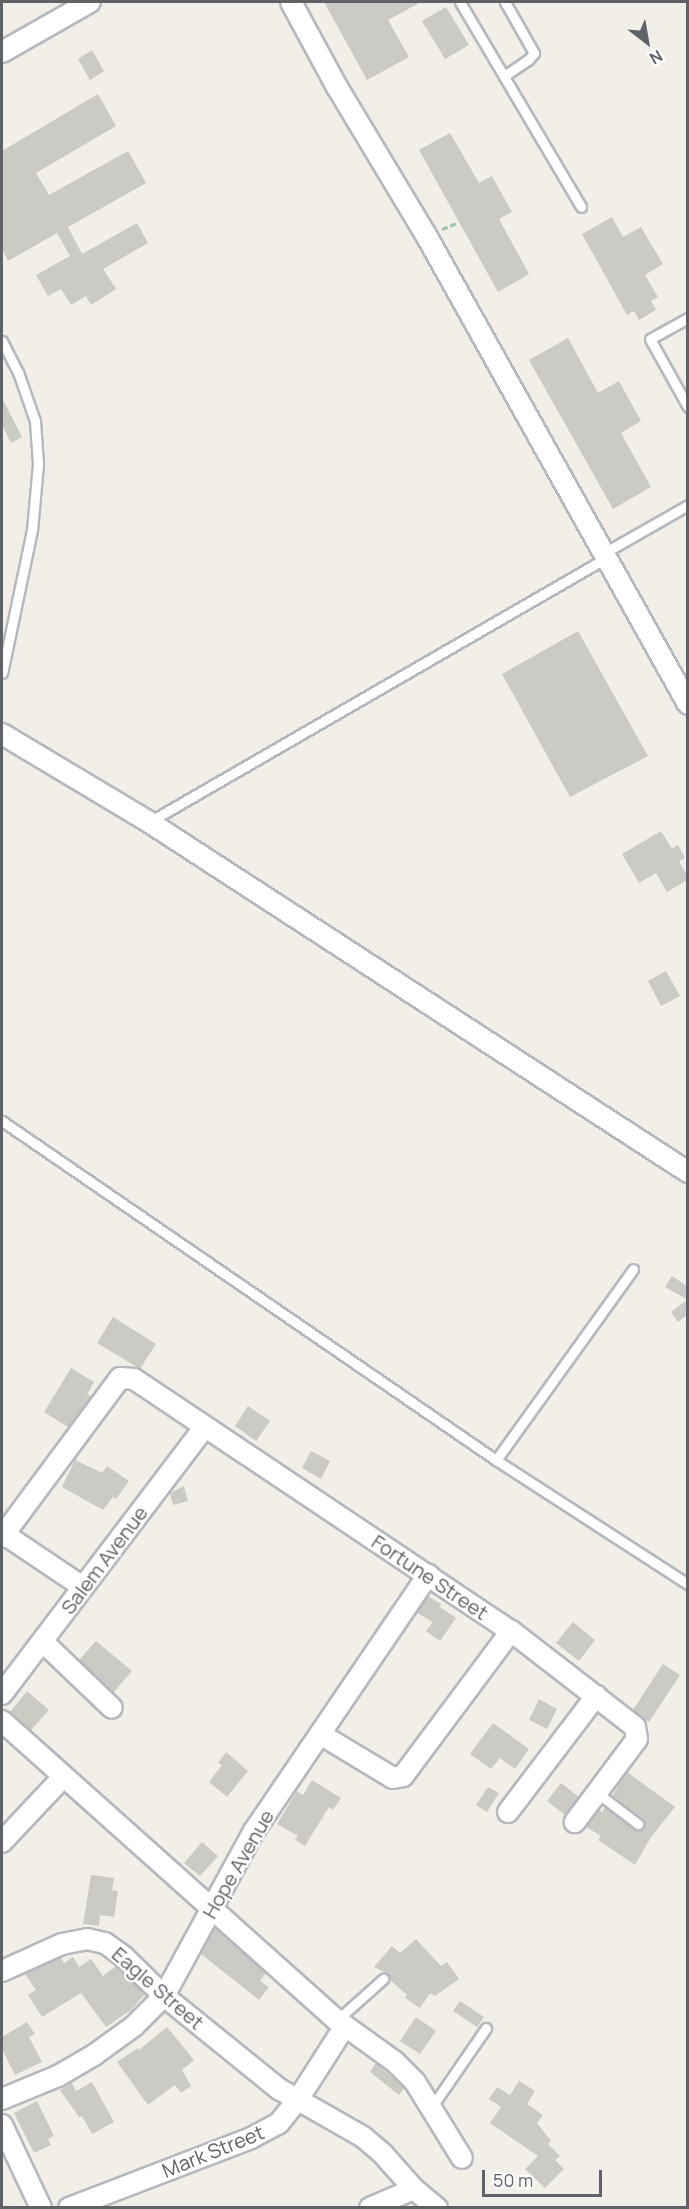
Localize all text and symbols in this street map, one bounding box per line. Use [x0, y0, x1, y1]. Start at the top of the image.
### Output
north arrow [617, 12, 677, 72]
text: N [646, 45, 667, 70]
street label: Salem Avenue [56, 1501, 152, 1619]
street label: Fortune Street [367, 1529, 493, 1625]
street label: Hope Avenue [197, 1805, 279, 1923]
street label: Eagle Street [107, 1942, 209, 2034]
street label: Mark Street [159, 2120, 267, 2182]
scale bar [485, 2158, 605, 2196]
text: 50 m [493, 2168, 533, 2192]

